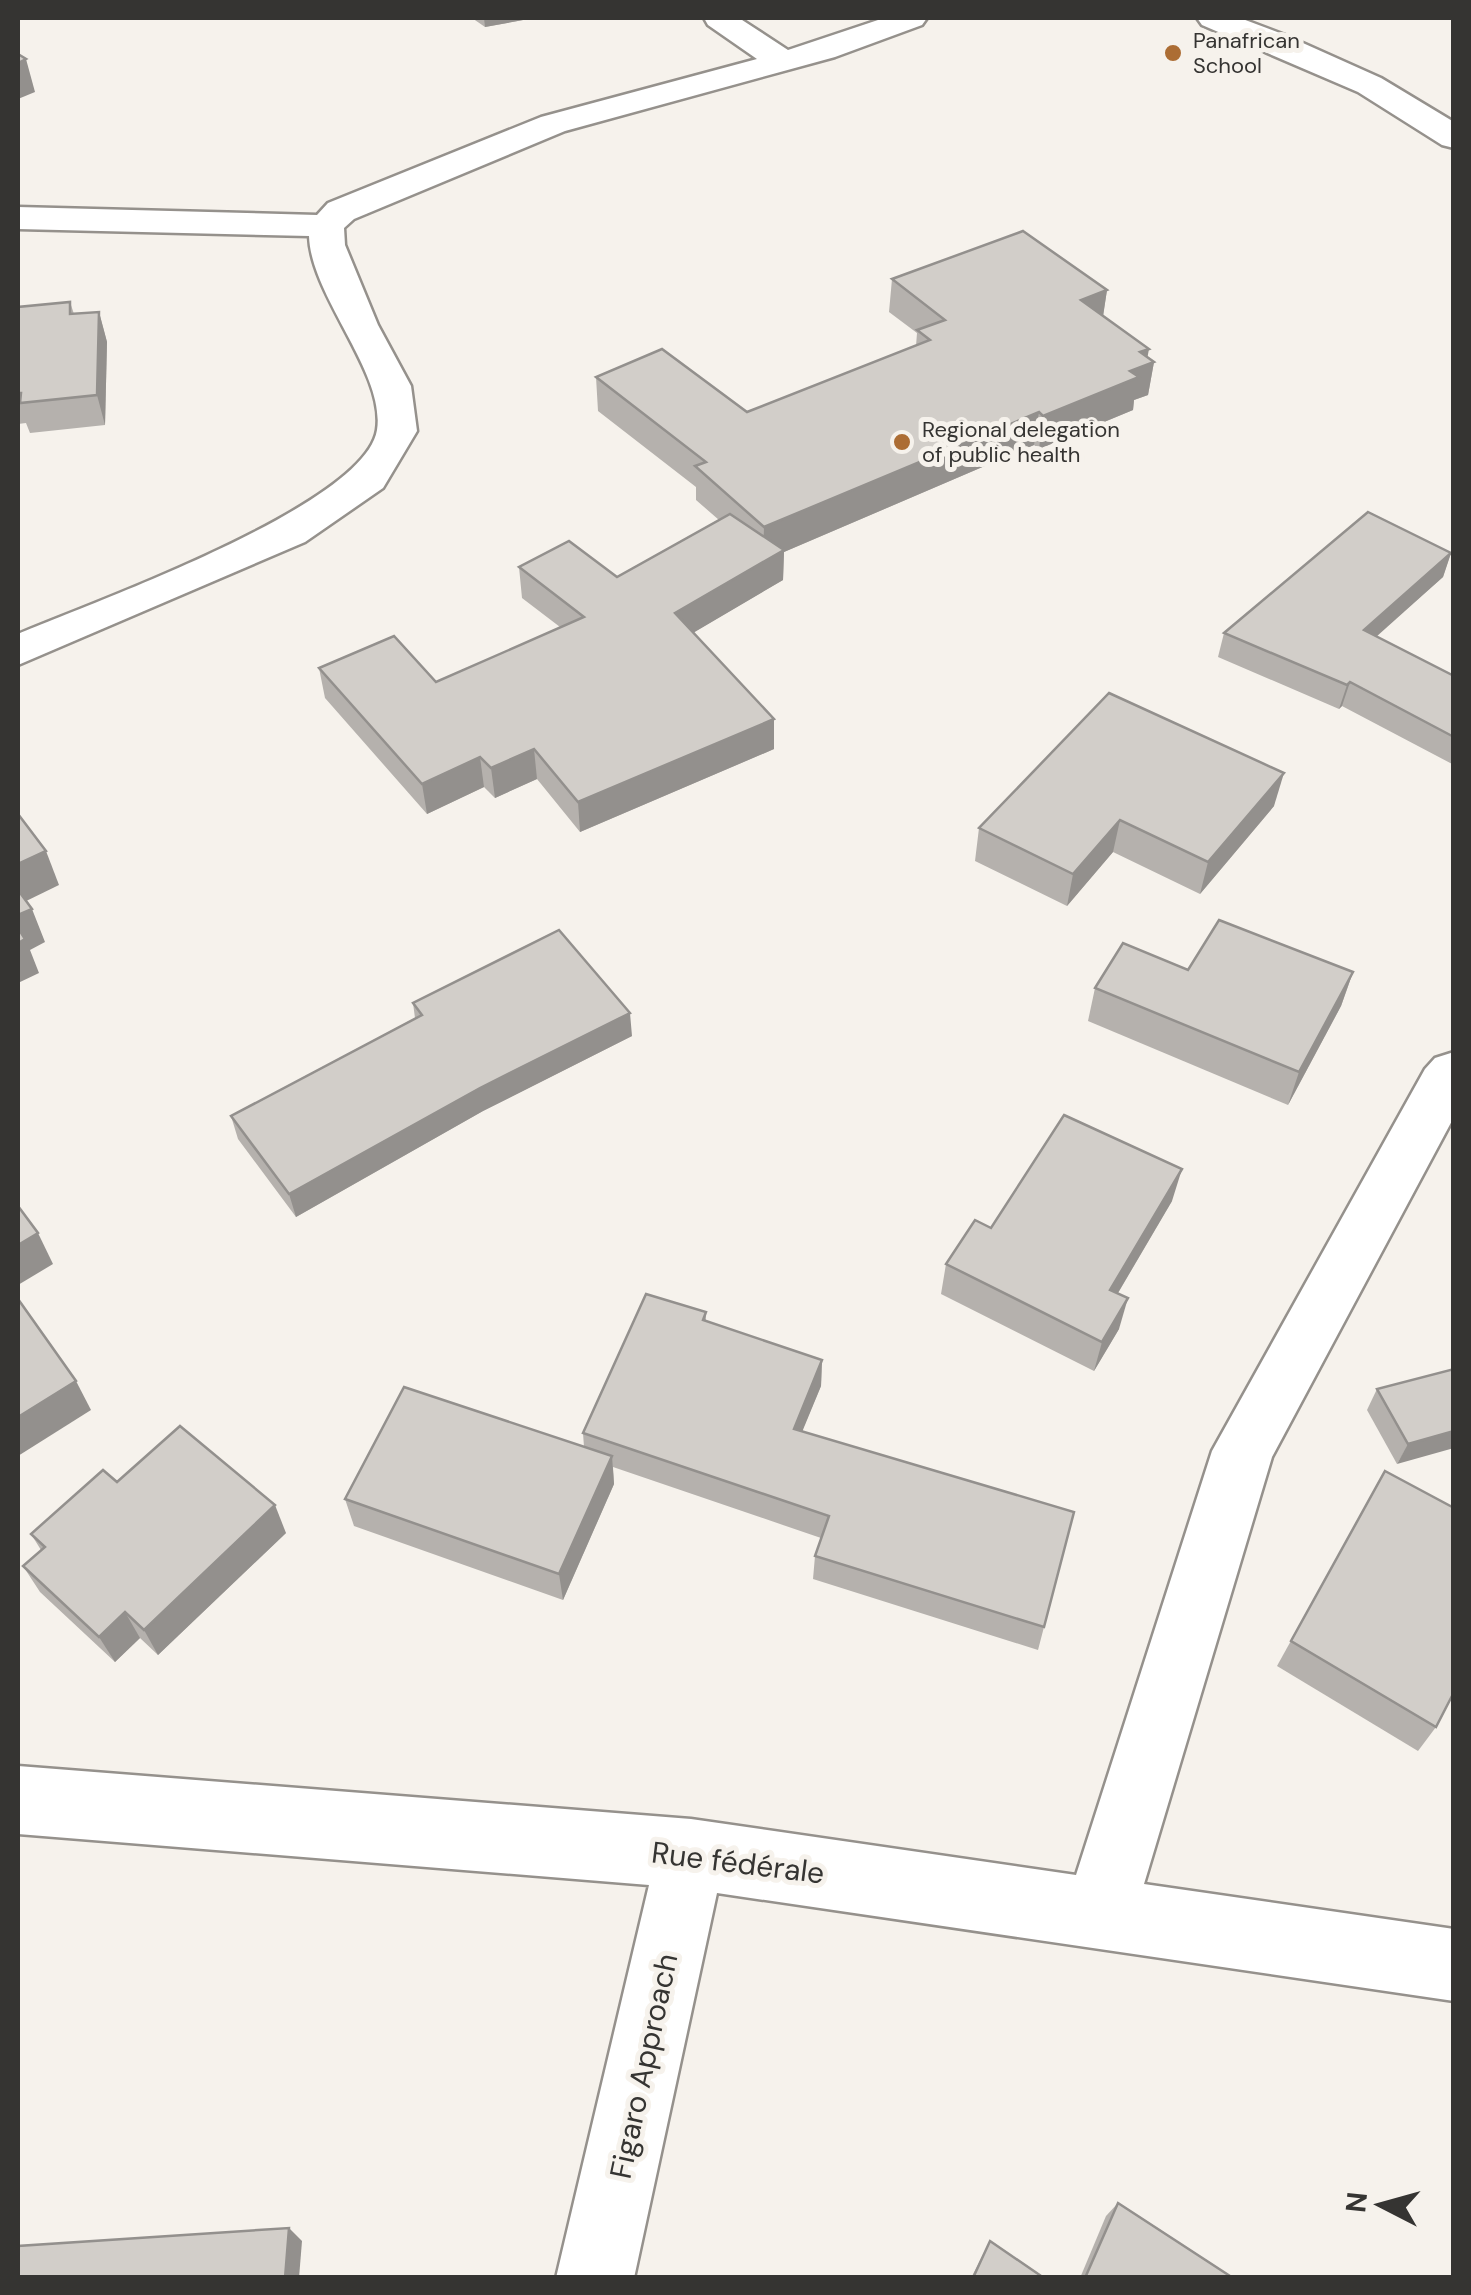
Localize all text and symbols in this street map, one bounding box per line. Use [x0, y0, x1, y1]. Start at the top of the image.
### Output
place label: Panafrican School [1193, 26, 1300, 80]
marker: Panafrican School [1162, 42, 1184, 64]
place label: Regional delegation of public health [922, 415, 1120, 469]
marker: Regional delegation of public health [891, 431, 913, 453]
street label: Rue fédérale [649, 1833, 827, 1892]
street label: Figaro Approach [601, 1950, 686, 2182]
north arrow [1331, 2155, 1431, 2255]
text: N [1337, 2190, 1376, 2215]

